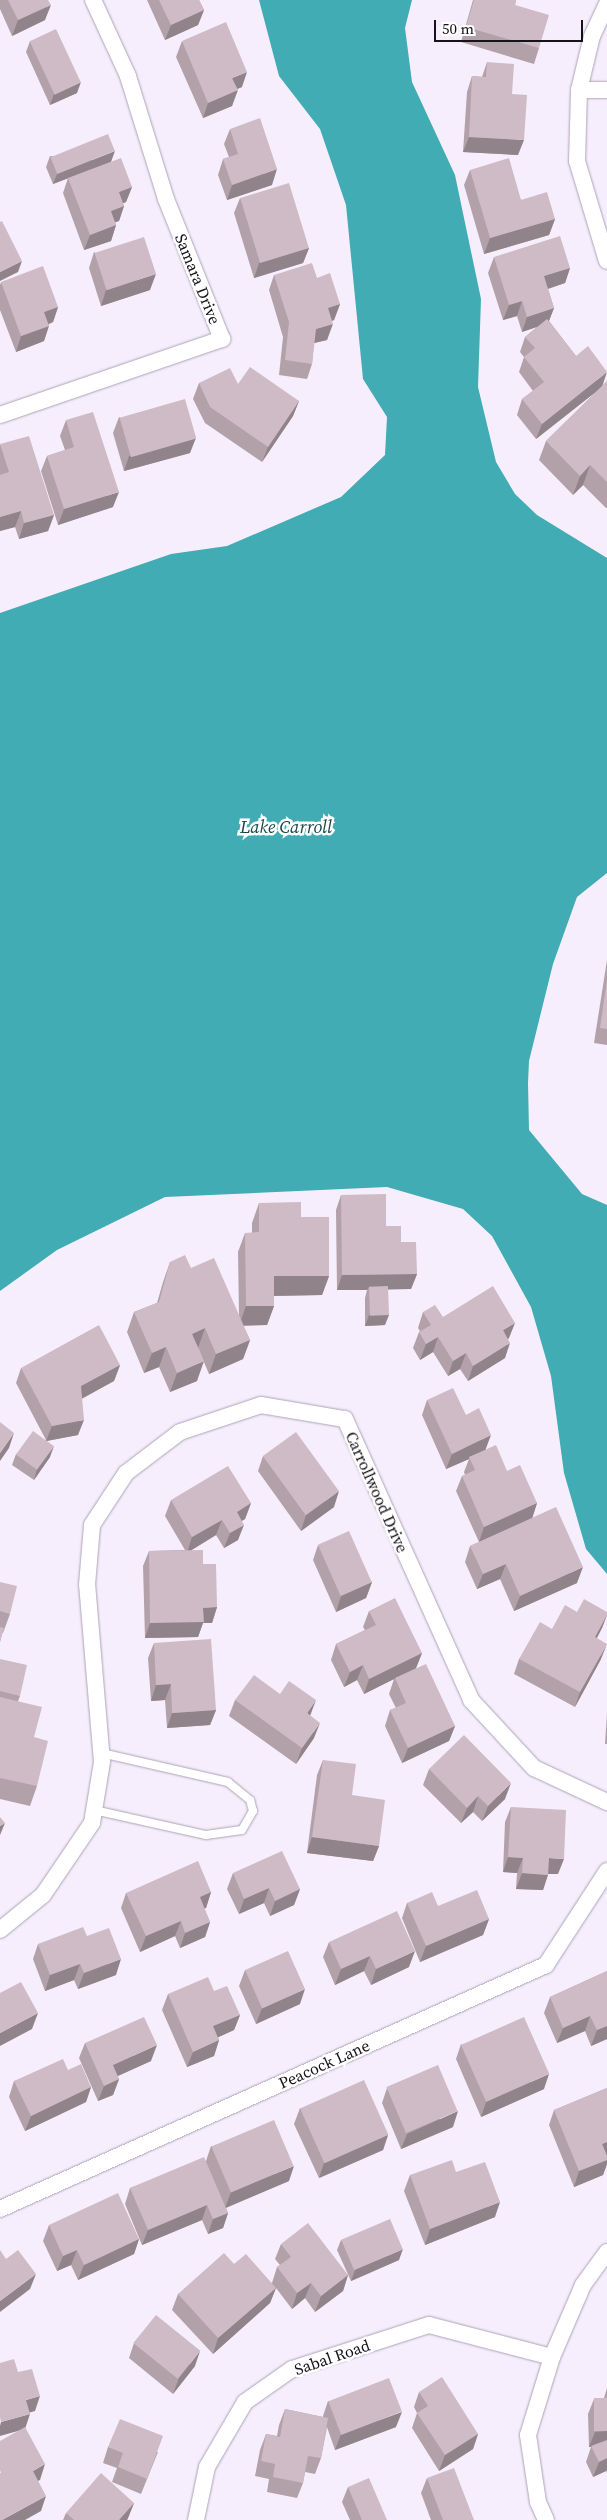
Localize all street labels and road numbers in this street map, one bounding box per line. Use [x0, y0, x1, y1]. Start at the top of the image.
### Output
street label: Samara Drive [171, 231, 225, 327]
street label: Carrollwood Drive [342, 1429, 412, 1555]
street label: Peacock Lane [276, 2035, 372, 2093]
street label: Sabal Road [292, 2335, 372, 2379]

